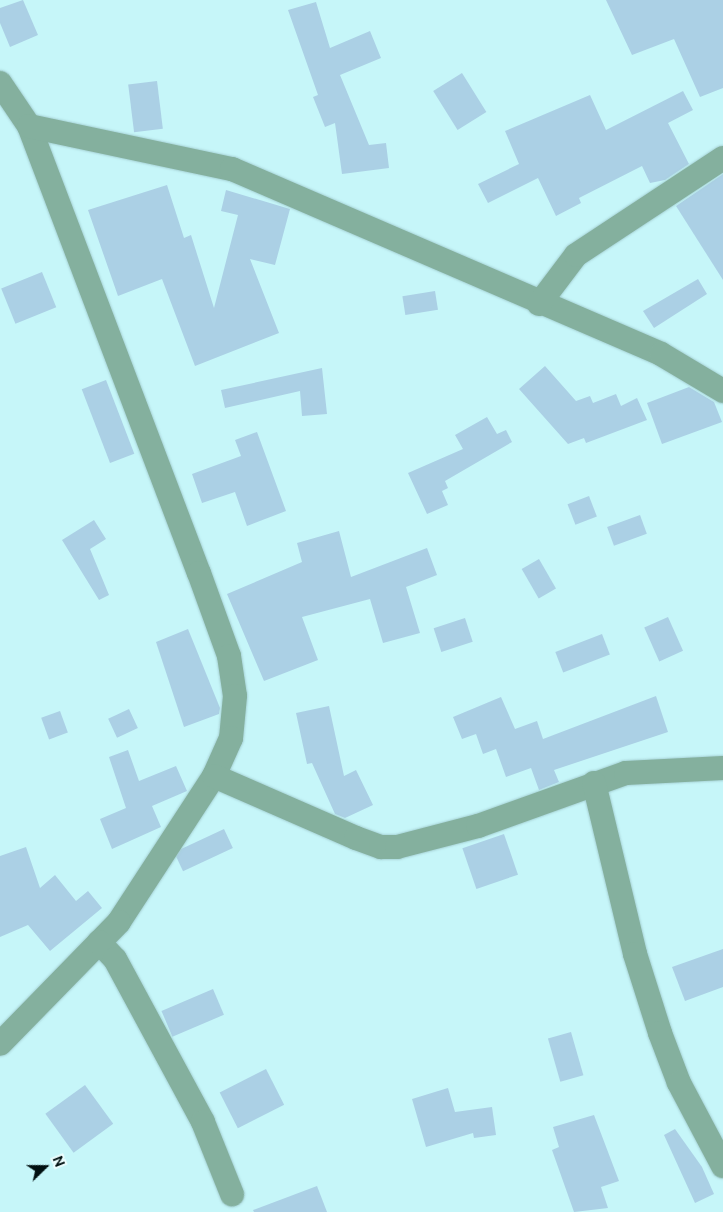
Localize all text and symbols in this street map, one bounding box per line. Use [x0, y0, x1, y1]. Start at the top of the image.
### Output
north arrow [20, 1142, 70, 1192]
text: N [50, 1154, 68, 1169]

